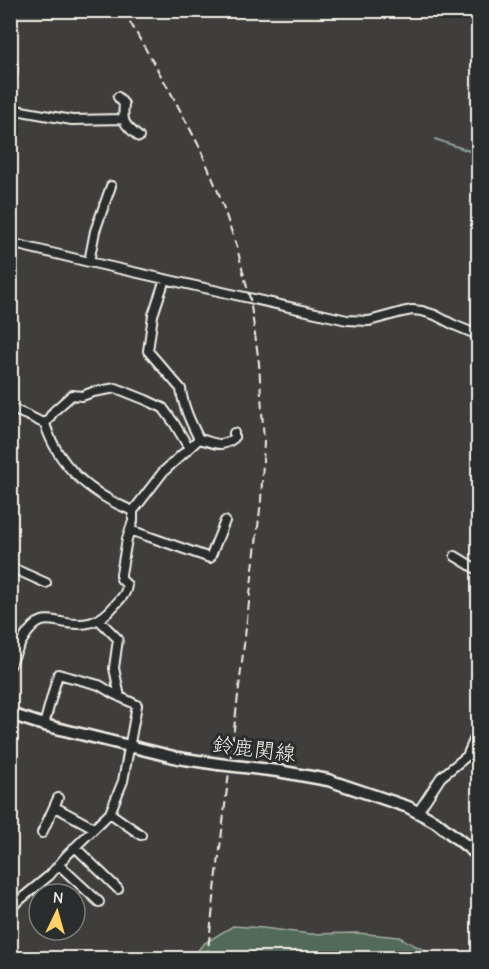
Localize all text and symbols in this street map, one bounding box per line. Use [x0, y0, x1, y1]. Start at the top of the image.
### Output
street label: 鈴鹿関線 [211, 732, 297, 766]
north arrow [27, 882, 87, 942]
text: N [52, 889, 64, 907]

